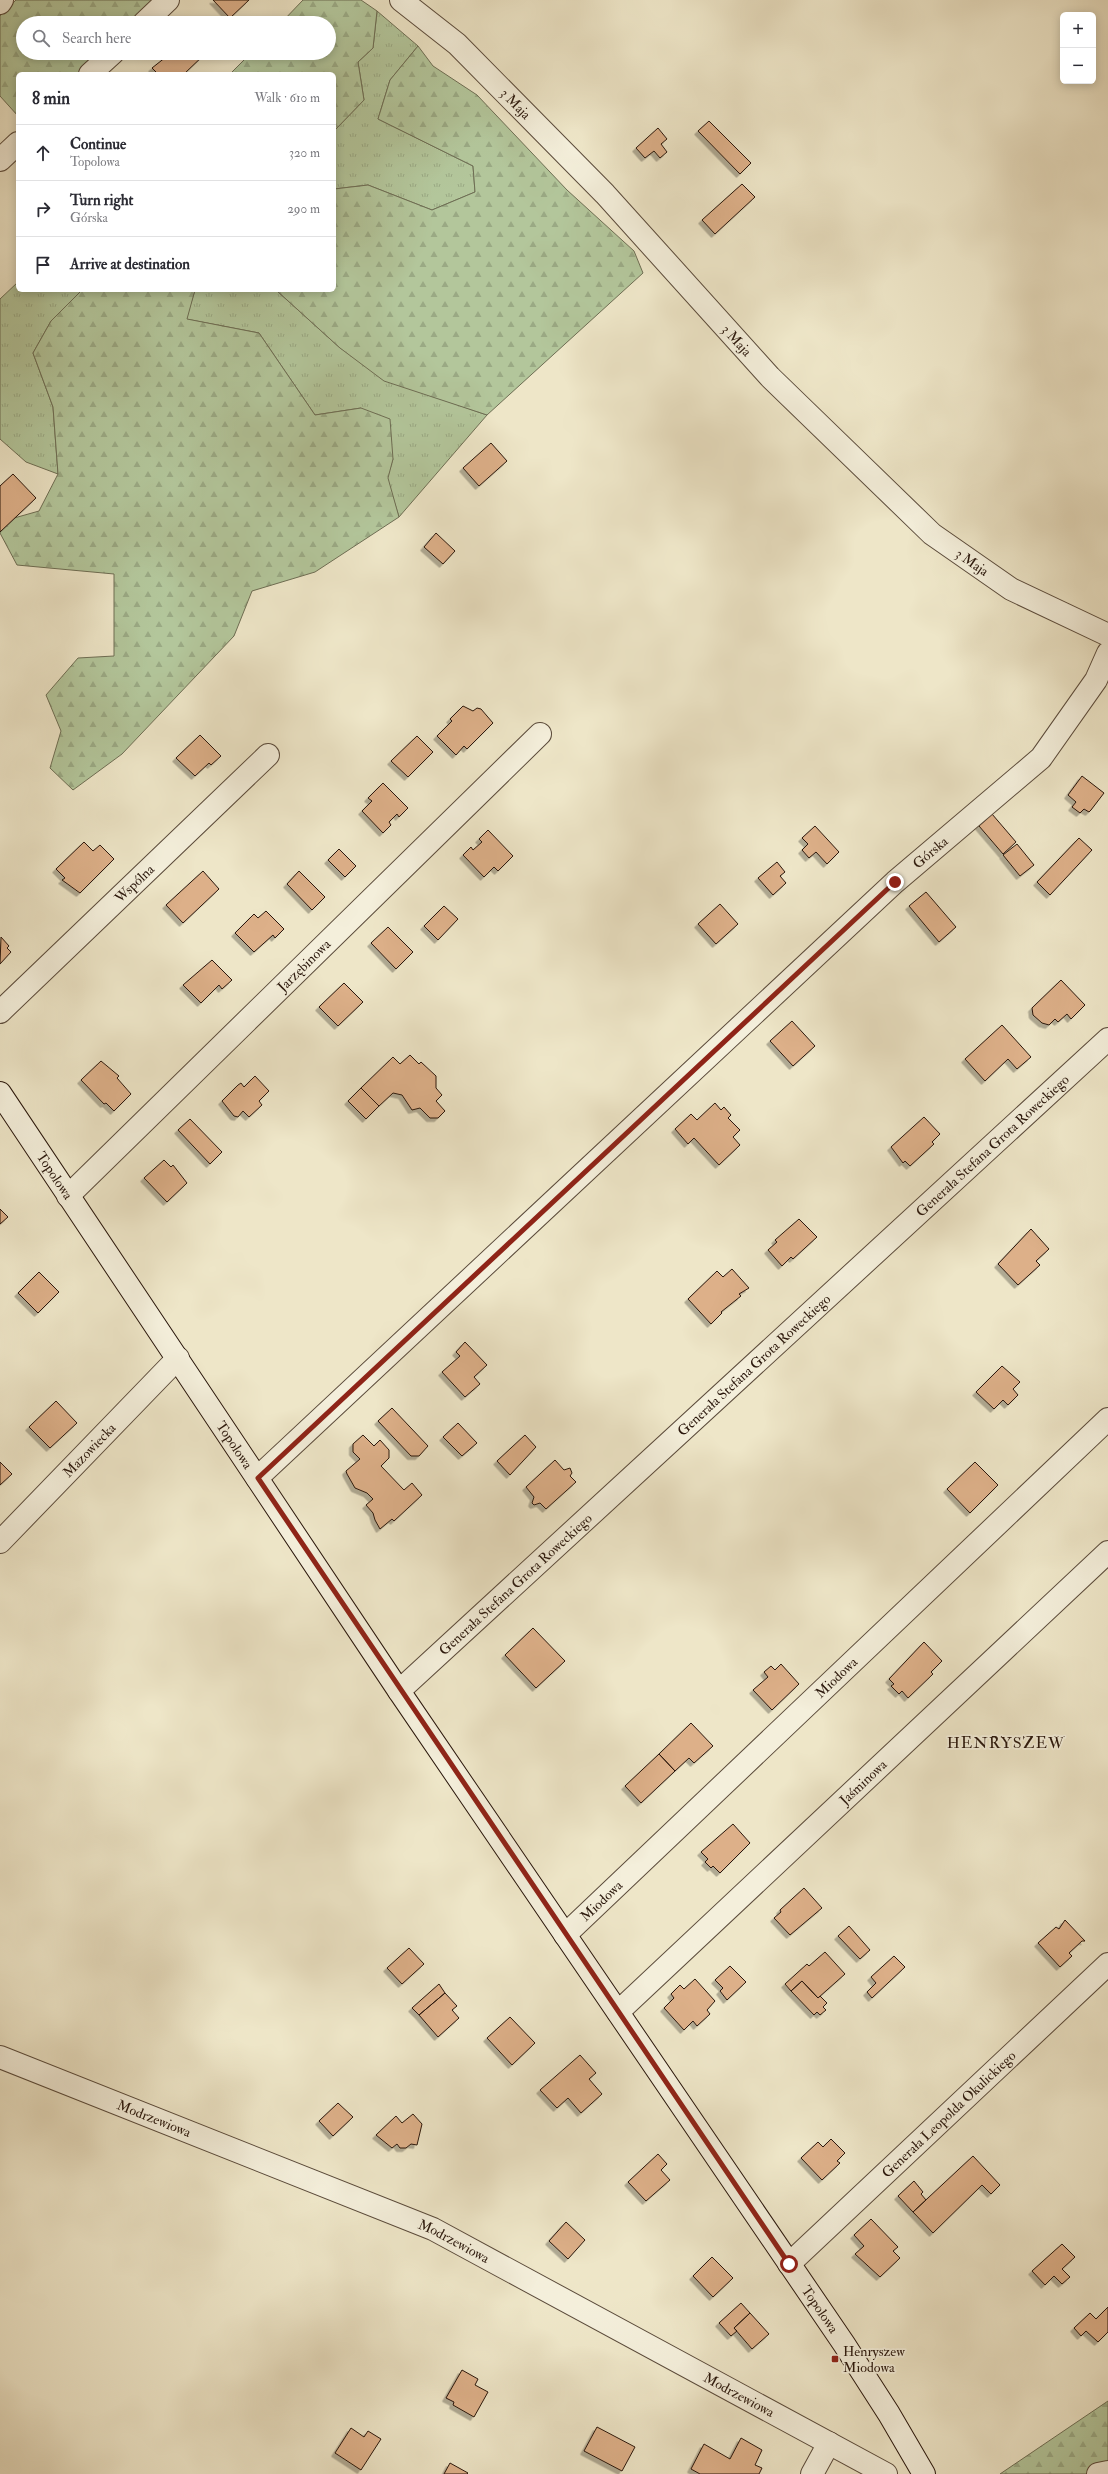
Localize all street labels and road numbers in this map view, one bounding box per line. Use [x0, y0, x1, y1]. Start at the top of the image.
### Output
street label: 3 Maja [497, 85, 535, 123]
street label: 3 Maja [718, 321, 755, 360]
street label: 3 Maja [952, 545, 992, 580]
street label: Górska [909, 833, 952, 872]
street label: Wspólna [111, 861, 158, 907]
street label: Jarzębinowa [273, 936, 335, 996]
street label: Generała Stefana Grota Roweckiego [913, 1071, 1073, 1220]
street label: Topolowa [33, 1149, 77, 1203]
street label: Generała Stefana Grota Roweckiego [674, 1290, 834, 1440]
street label: Topolowa [212, 1418, 256, 1472]
street label: Mazowiecka [59, 1420, 120, 1481]
street label: Generała Stefana Grota Roweckiego [436, 1510, 596, 1659]
street label: Miodowa [812, 1654, 861, 1702]
street label: Jaśminowa [835, 1756, 891, 1809]
street label: Miodowa [577, 1877, 626, 1925]
street label: Generała Leopolda Okulickiego [878, 2047, 1020, 2181]
street label: Modrzewiowa [115, 2096, 194, 2141]
street label: Modrzewiowa [416, 2216, 493, 2267]
street label: Topolowa [798, 2283, 842, 2337]
street label: Modrzewiowa [701, 2369, 778, 2421]

